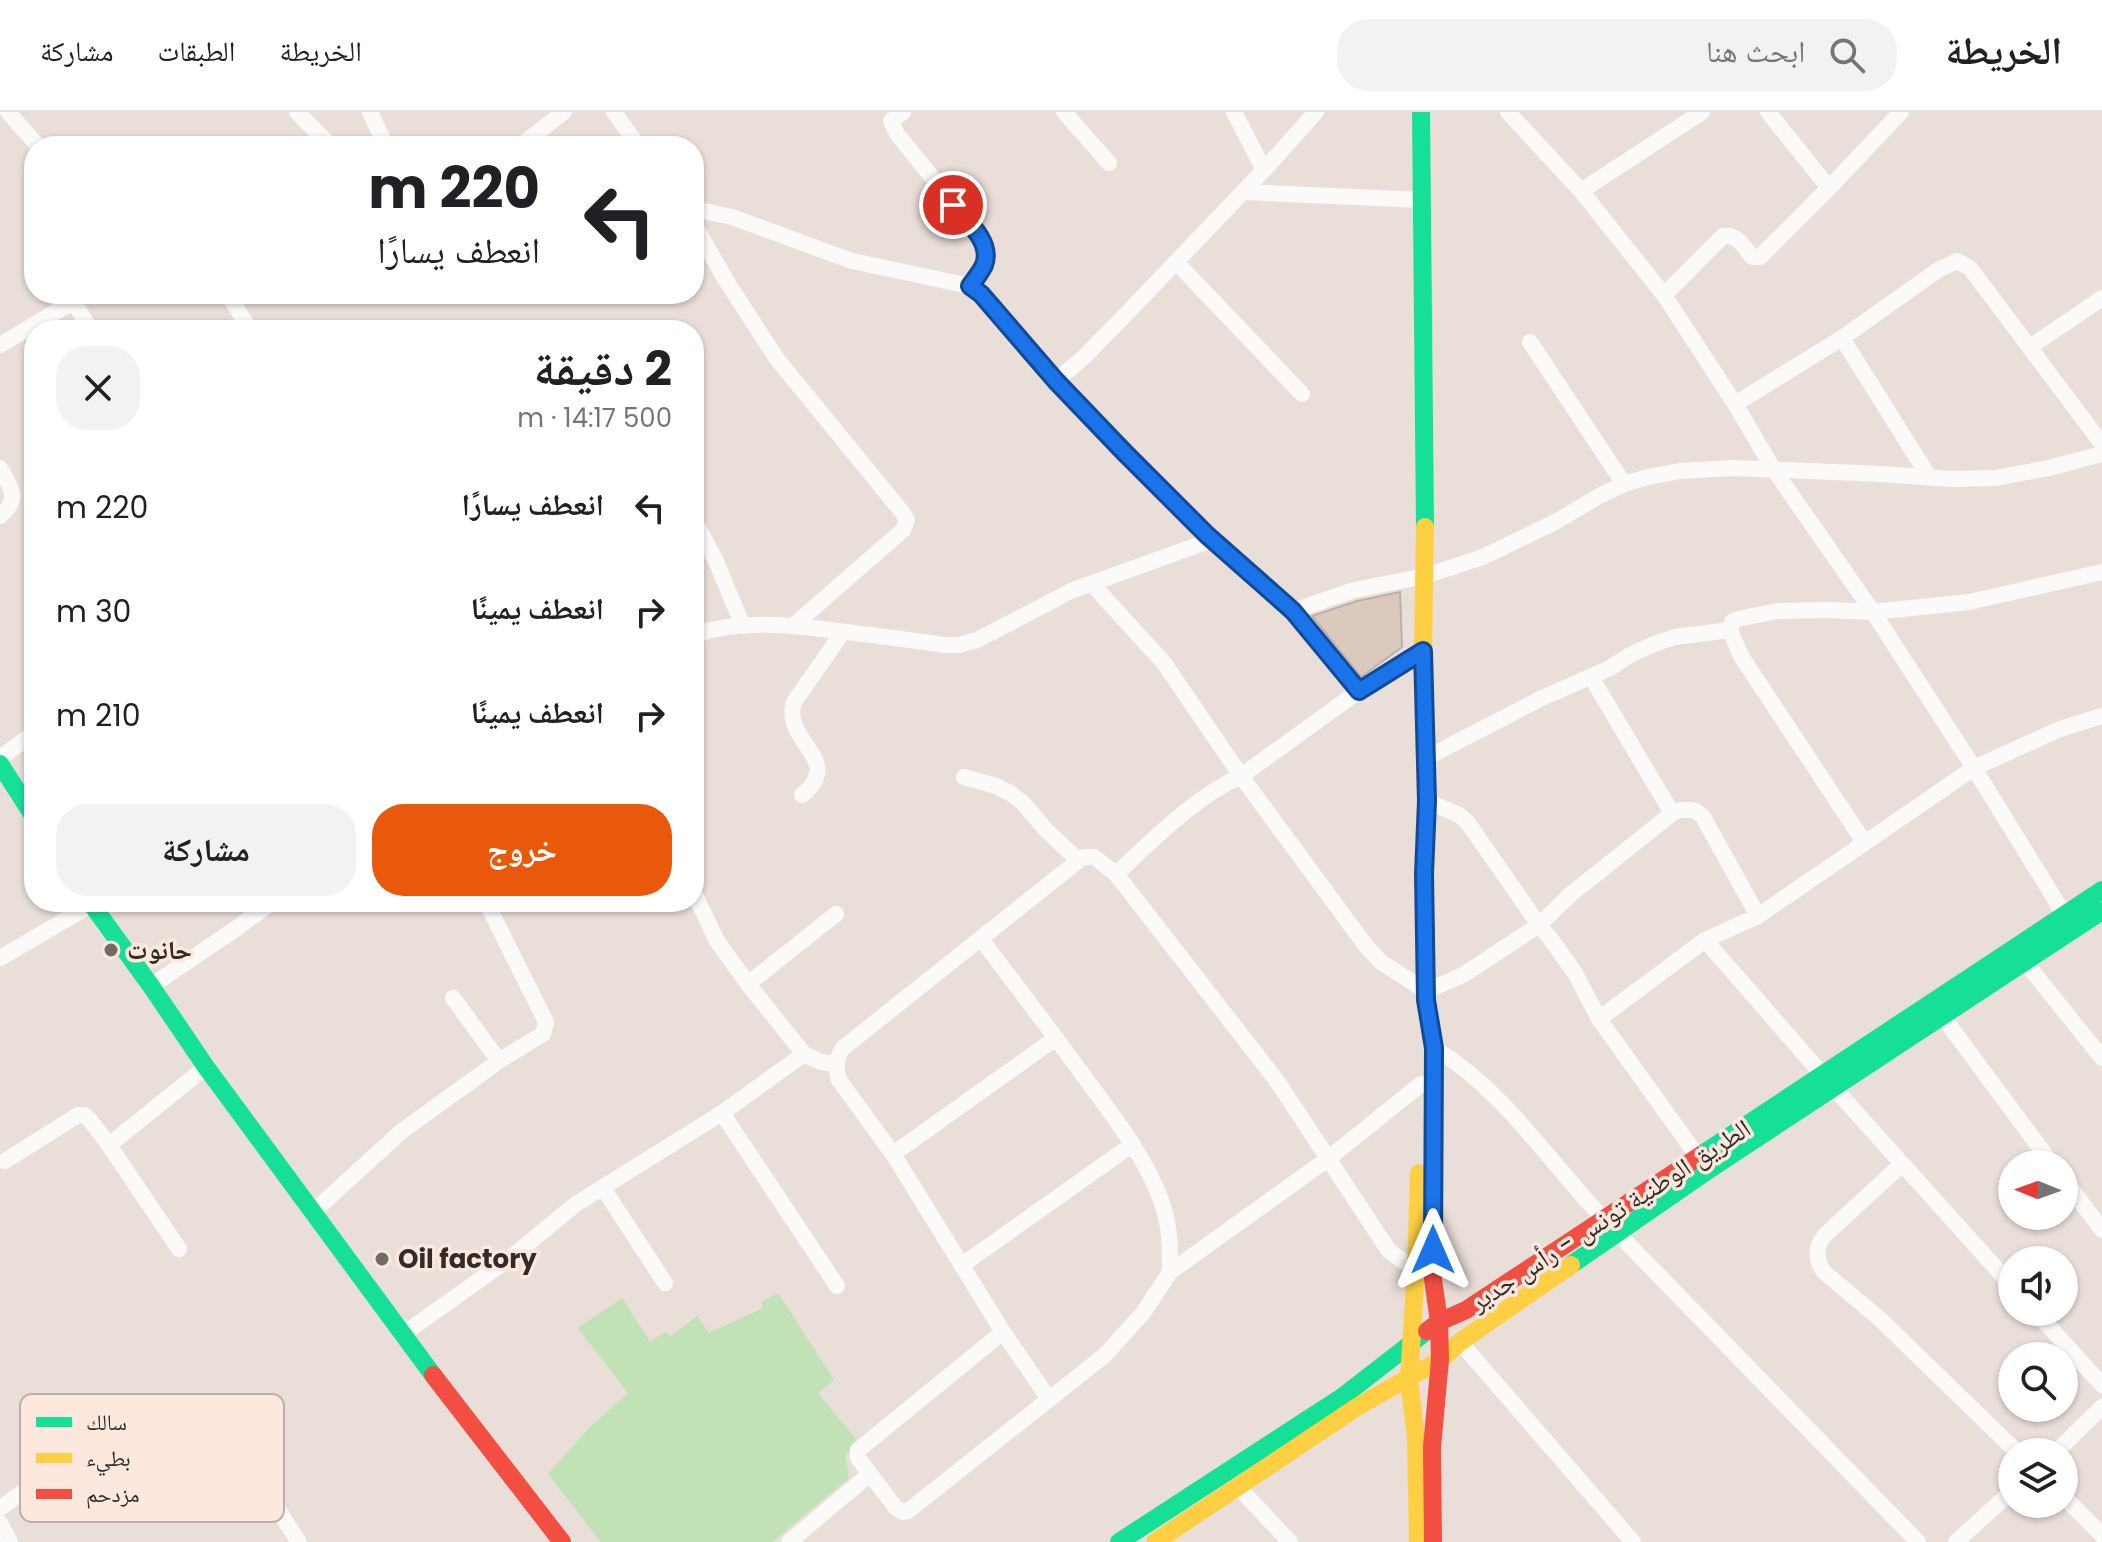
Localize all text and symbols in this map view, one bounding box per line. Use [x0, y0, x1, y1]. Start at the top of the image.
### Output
search box [1337, 19, 1897, 91]
text: الخريطة [1945, 24, 2062, 77]
text: ابحث هنا [1706, 30, 1805, 73]
text: مشاركة [40, 32, 114, 71]
text: الطبقات [158, 32, 235, 71]
text: الخريطة [279, 32, 362, 71]
icon: search [1825, 33, 1869, 77]
text: 220 m [368, 149, 540, 228]
icon: left [568, 168, 672, 272]
pin [919, 171, 987, 239]
icon: arrive [931, 183, 975, 227]
text: انعطف يسارًا [377, 225, 540, 276]
text: 2 دقيقة [534, 335, 672, 402]
button: close [56, 346, 140, 430]
text: 500 m · 14:17 [517, 400, 672, 436]
text: انعطف يسارًا [462, 483, 604, 526]
text: 220 m [56, 486, 148, 529]
icon: left [628, 486, 672, 530]
text: انعطف يمينًا [470, 587, 604, 630]
text: 30 m [56, 590, 131, 633]
icon: right [628, 590, 672, 634]
text: انعطف يمينًا [470, 691, 604, 734]
text: 210 m [56, 694, 141, 737]
icon: right [628, 694, 672, 738]
button: مشاركة [56, 804, 356, 896]
button: خروج [372, 804, 672, 896]
place label: حانوت [127, 932, 192, 968]
marker: حانوت [102, 941, 120, 959]
street label: الطريق الوطنية تونس - رأس جدير [1462, 1110, 1758, 1320]
north arrow [1998, 1150, 2078, 1230]
map controls [1998, 1150, 2078, 1518]
position arrow [1391, 1208, 1475, 1292]
place label: Oil factory [398, 1241, 537, 1277]
button: sound [1998, 1246, 2078, 1326]
marker: Oil factory [373, 1250, 391, 1268]
button: search [1998, 1342, 2078, 1422]
legend [20, 1394, 284, 1522]
text: سالك [86, 1407, 127, 1438]
button: layers [1998, 1438, 2078, 1518]
text: بطيء [86, 1443, 131, 1476]
text: مزدحم [86, 1479, 140, 1510]

